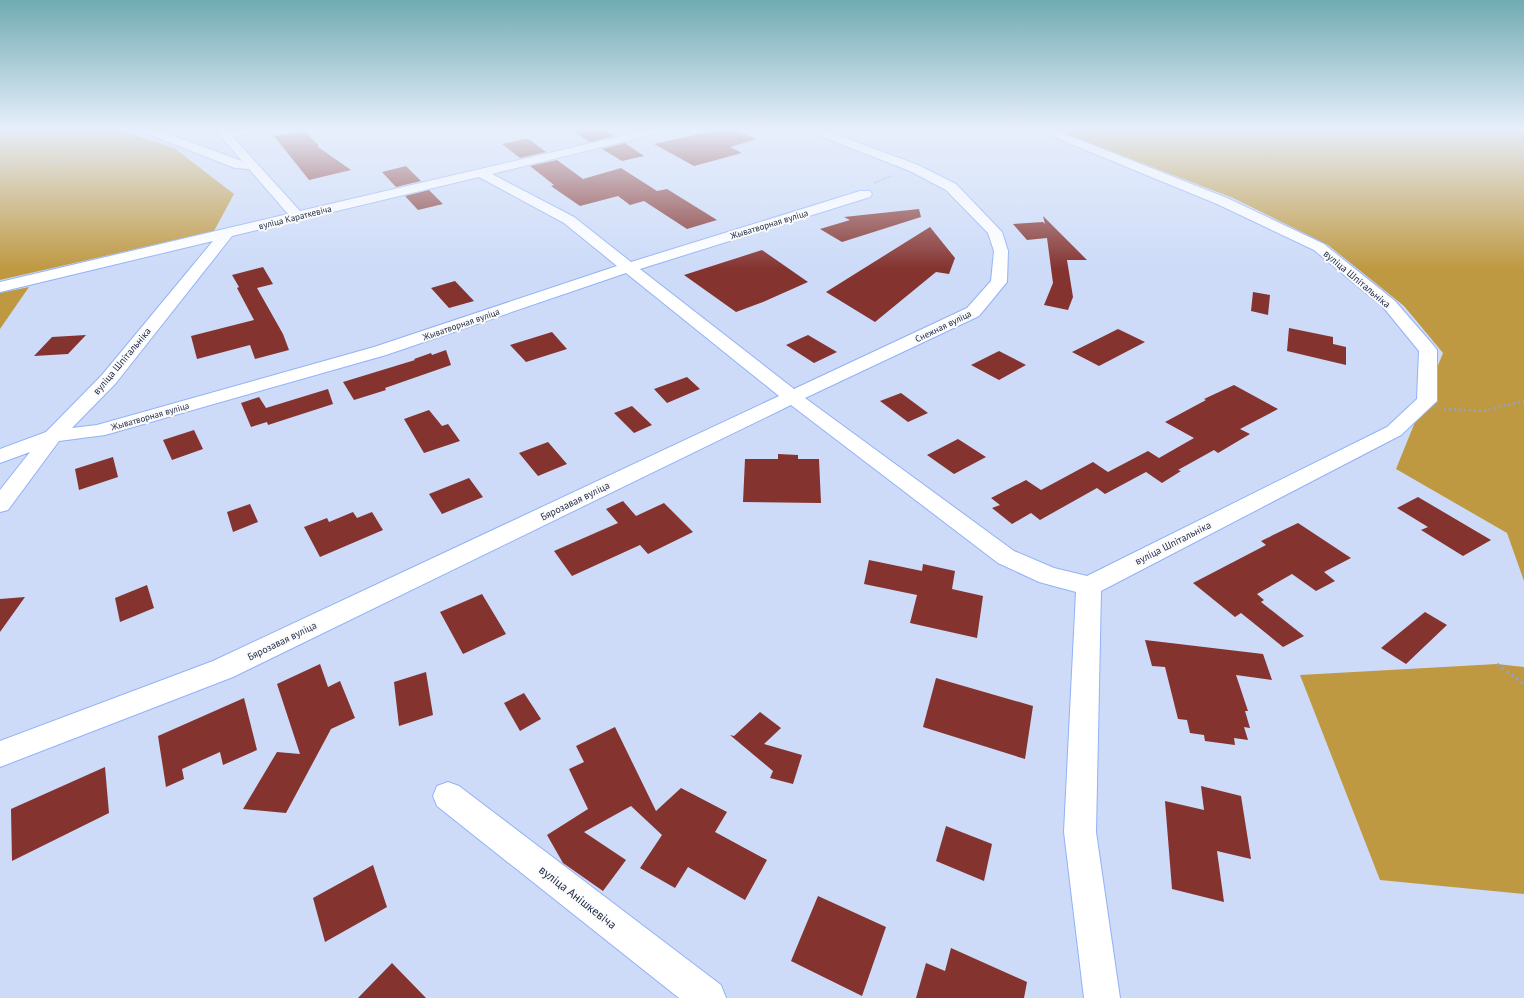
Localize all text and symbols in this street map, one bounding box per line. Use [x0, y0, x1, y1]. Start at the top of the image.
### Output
street label: вуліца Караткевіча [257, 203, 333, 231]
street label: Жыватворная вуліца [728, 207, 809, 241]
street label: вуліца Шпітальніка [1321, 247, 1393, 311]
street label: Жыватворная вуліца [420, 306, 501, 343]
street label: Снежная вуліца [913, 308, 973, 344]
street label: вуліца Шпітальніка [90, 325, 154, 397]
street label: Жыватворная вуліца [109, 400, 190, 433]
street label: Бярозавая вуліца [538, 479, 612, 523]
street label: вуліца Шпітальніка [1133, 518, 1213, 568]
street label: Бярозавая вуліца [245, 619, 319, 663]
street label: вуліца Анішкевіча [536, 862, 620, 932]

